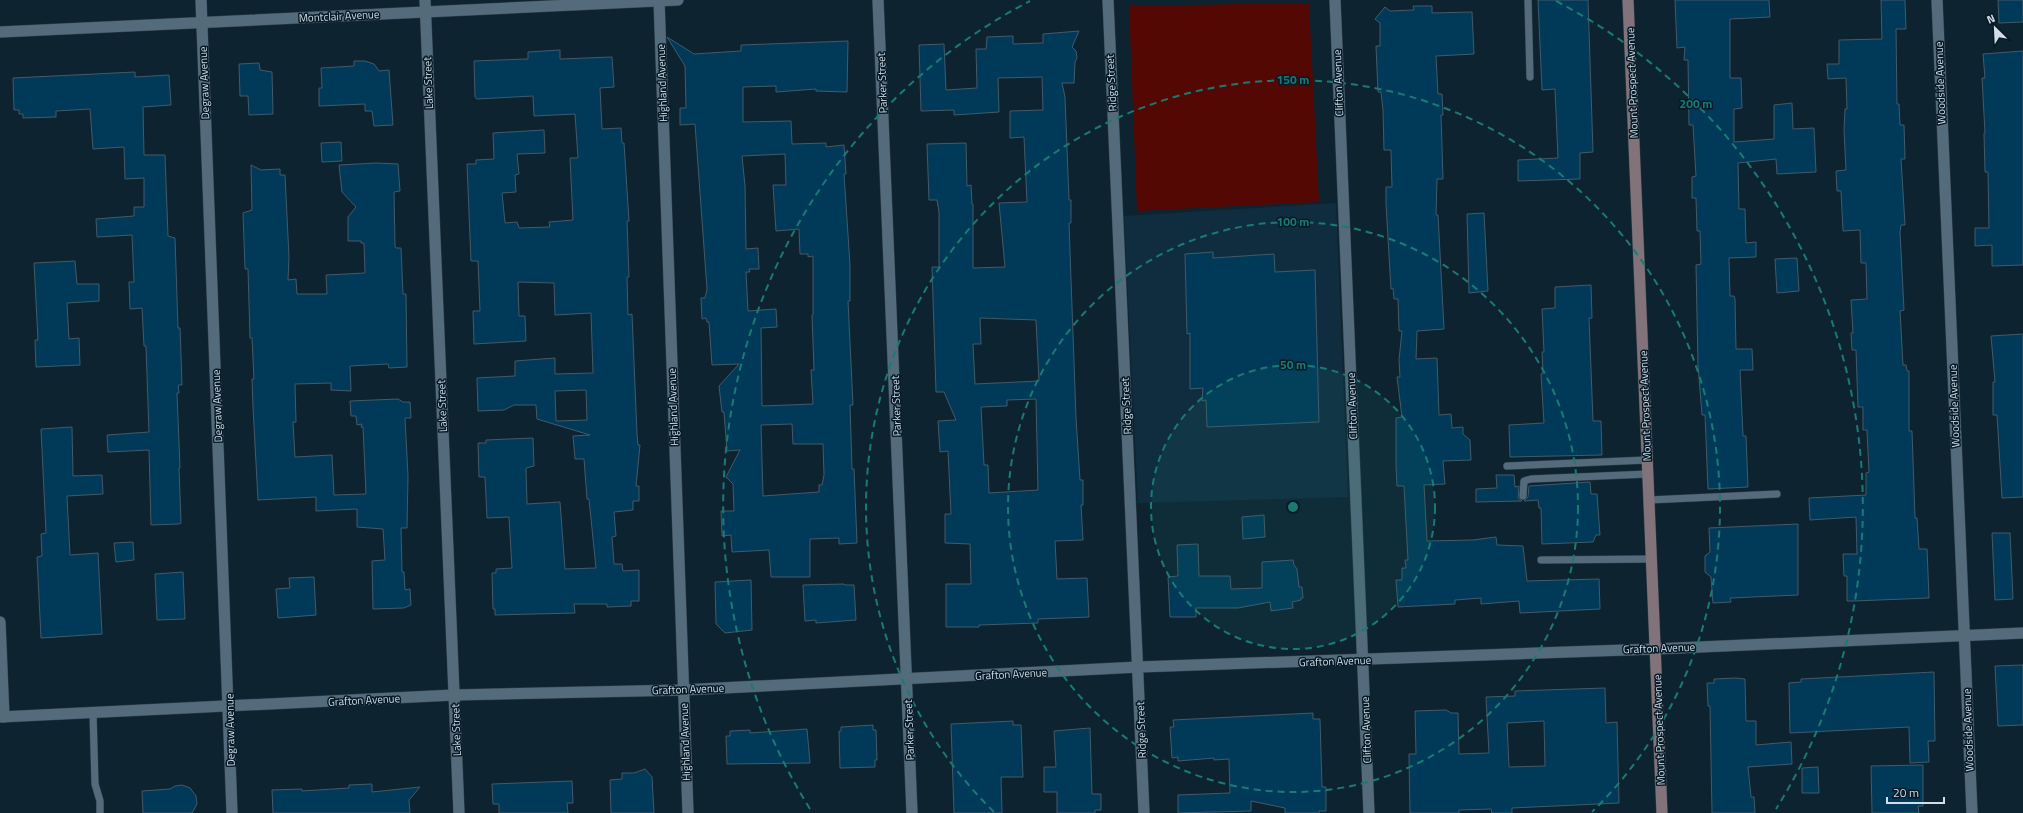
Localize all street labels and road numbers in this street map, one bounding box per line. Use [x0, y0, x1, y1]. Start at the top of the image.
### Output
street label: Montclair Avenue [298, 6, 380, 26]
street label: Mount Prospect Avenue [1622, 27, 1642, 139]
street label: Woodside Avenue [1931, 41, 1949, 125]
street label: Highland Avenue [653, 43, 671, 122]
street label: Degraw Avenue [195, 46, 213, 120]
street label: Clifton Avenue [1329, 49, 1347, 117]
street label: Parker Street [873, 52, 891, 114]
street label: Ridge Street [1102, 54, 1120, 112]
street label: Lake Street [419, 56, 437, 109]
street label: Mount Prospect Avenue [1635, 350, 1655, 462]
street label: Woodside Avenue [1945, 364, 1963, 448]
street label: Highland Avenue [664, 367, 682, 446]
street label: Degraw Avenue [208, 369, 226, 443]
street label: Clifton Avenue [1343, 372, 1361, 440]
street label: Parker Street [887, 375, 905, 437]
street label: Ridge Street [1117, 377, 1135, 435]
street label: Lake Street [433, 379, 451, 432]
street label: Grafton Avenue [1623, 639, 1696, 657]
street label: Grafton Avenue [1299, 652, 1372, 670]
street label: Grafton Avenue [975, 664, 1048, 684]
street label: Mount Prospect Avenue [1649, 674, 1669, 786]
street label: Grafton Avenue [652, 680, 725, 698]
street label: Woodside Avenue [1959, 688, 1977, 772]
street label: Grafton Avenue [328, 690, 401, 710]
street label: Degraw Avenue [221, 693, 239, 767]
street label: Clifton Avenue [1357, 696, 1375, 764]
street label: Parker Street [900, 699, 918, 761]
street label: Ridge Street [1132, 701, 1150, 759]
street label: Highland Avenue [676, 702, 694, 781]
street label: Lake Street [447, 703, 465, 756]

